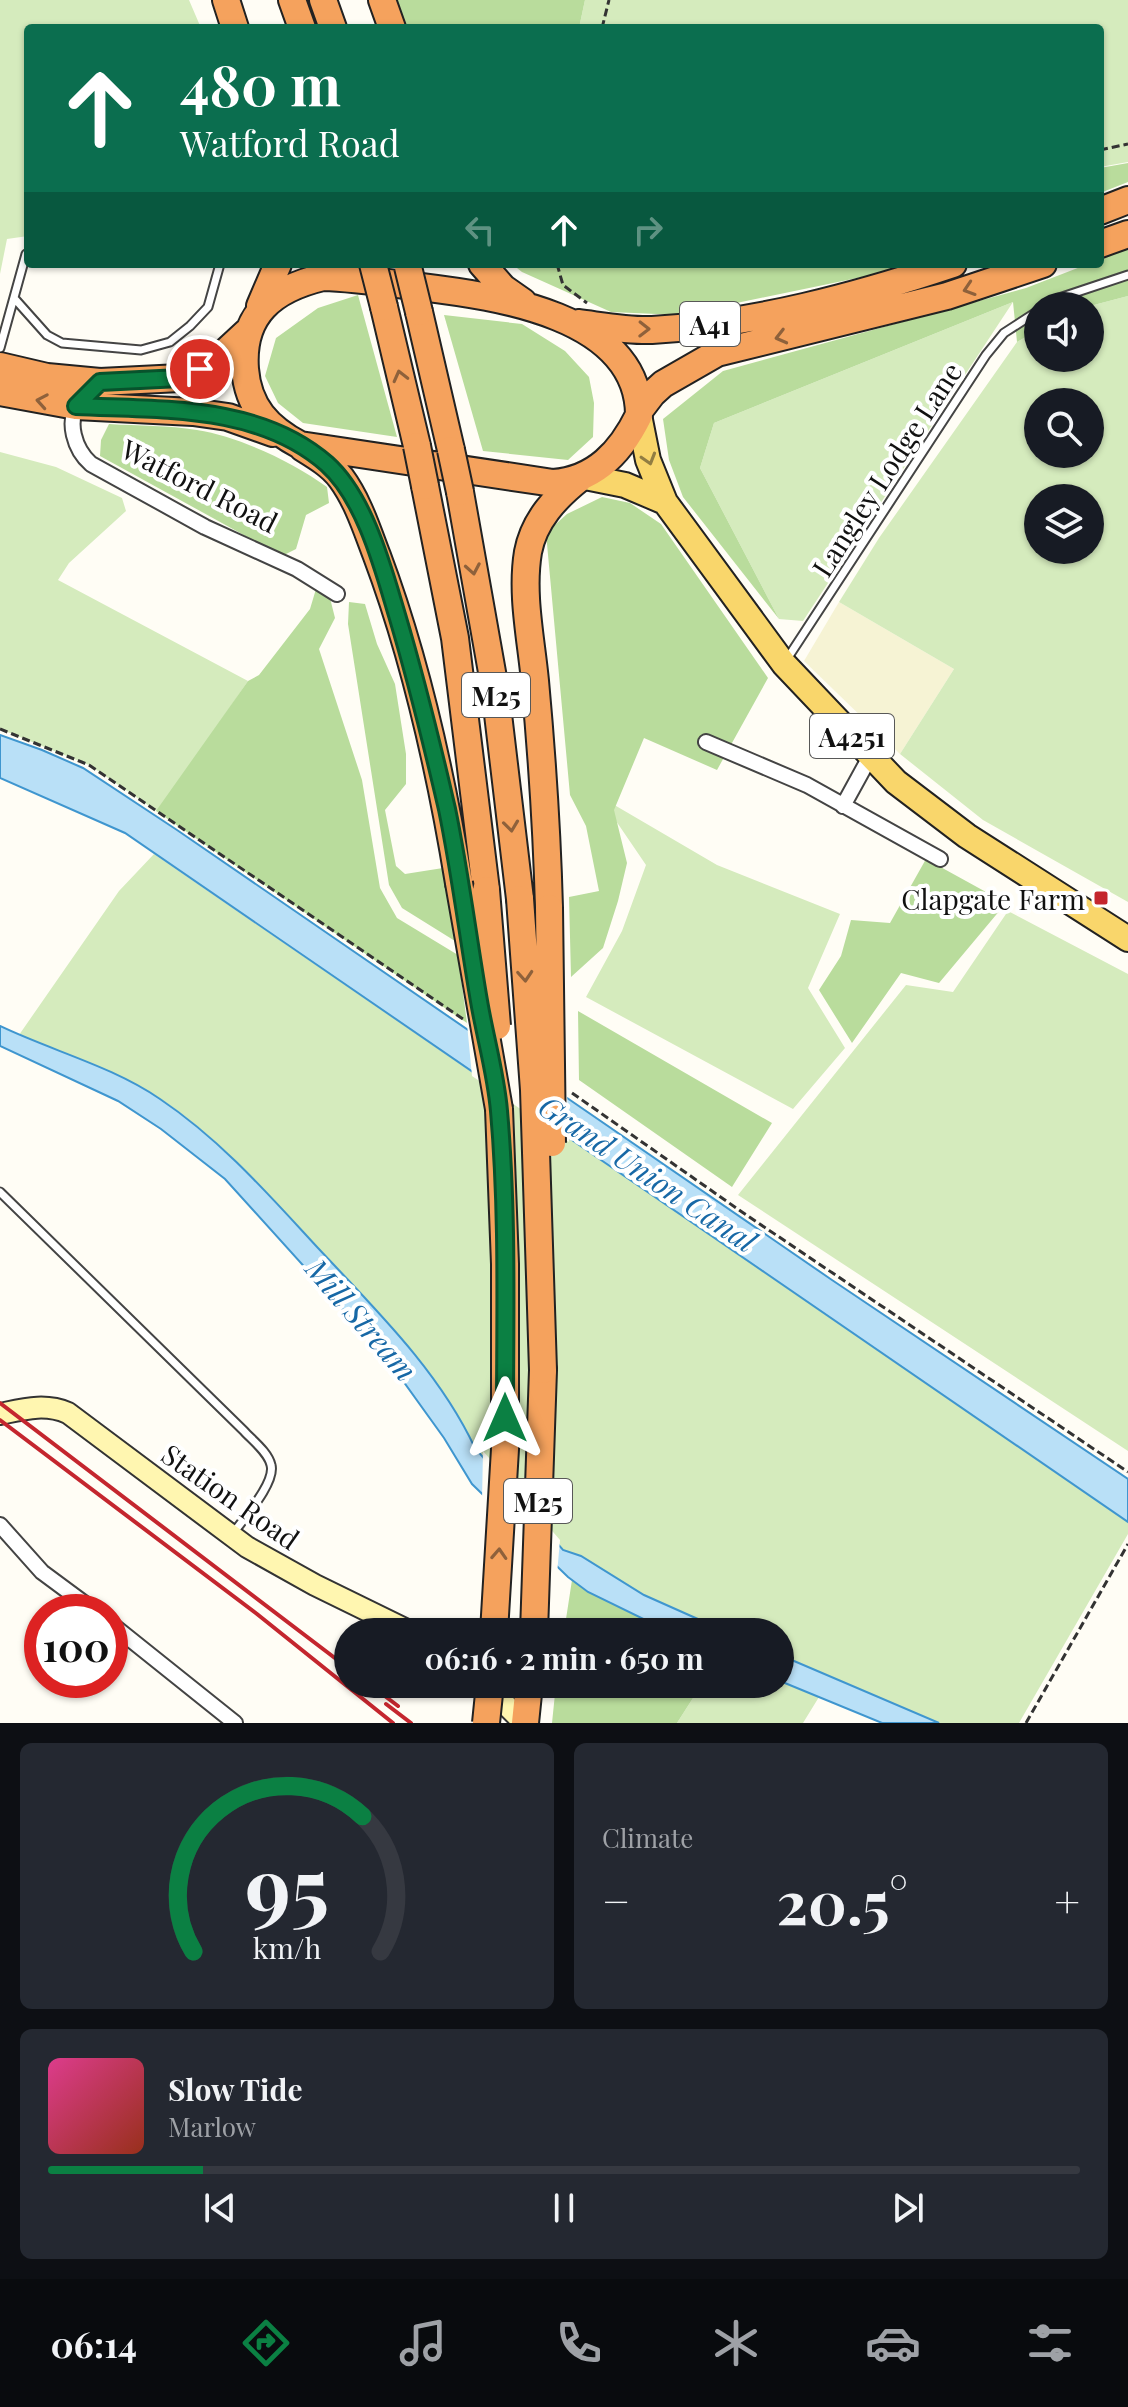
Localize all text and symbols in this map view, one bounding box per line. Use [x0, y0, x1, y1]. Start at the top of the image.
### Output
text: 480 m [180, 46, 341, 121]
icon: ahead [48, 56, 152, 160]
text: Watford Road [180, 118, 400, 166]
icon: left [458, 208, 502, 252]
icon: ahead [542, 208, 586, 252]
icon: right [626, 208, 670, 252]
one-way arrow [963, 279, 977, 295]
map controls [1024, 292, 1104, 564]
button: sound [1024, 292, 1104, 372]
road number: A41 [680, 302, 740, 346]
one-way arrow [638, 320, 651, 338]
one-way arrow [774, 328, 788, 345]
pin [166, 335, 234, 403]
icon: arrive [178, 347, 222, 391]
street label: Langley Lodge Lane [803, 355, 969, 583]
one-way arrow [393, 370, 410, 384]
button: search [1024, 388, 1104, 468]
one-way arrow [36, 393, 49, 410]
street label: Watford Road [115, 429, 284, 540]
one-way arrow [640, 452, 656, 466]
button: layers [1024, 484, 1104, 564]
one-way arrow [464, 562, 481, 576]
road number: M25 [462, 673, 530, 717]
road number: A4251 [810, 714, 894, 758]
one-way arrow [503, 820, 520, 833]
place label: Clapgate Farm [901, 880, 1085, 917]
marker: Clapgate Farm [1092, 889, 1110, 907]
one-way arrow [516, 970, 533, 983]
water label: Grand Union Canal [532, 1085, 766, 1262]
water label: Mill Stream [296, 1248, 426, 1389]
position arrow [463, 1376, 547, 1460]
street label: Station Road [155, 1435, 307, 1557]
road number: M25 [504, 1479, 572, 1523]
one-way arrow [490, 1547, 507, 1560]
speed limit sign: 100 [24, 1594, 128, 1698]
text: 06:16 · 2 min · 650 m [424, 1638, 704, 1678]
text: Climate [602, 1820, 693, 1855]
text: 95 [245, 1828, 329, 1939]
text: 20.5° [777, 1860, 908, 1940]
text: − [602, 1870, 630, 1929]
text: + [1054, 1870, 1080, 1929]
text: km/h [253, 1928, 321, 1966]
text: Slow Tide [168, 2069, 303, 2109]
text: Marlow [168, 2109, 256, 2144]
icon: previous [198, 2186, 242, 2230]
icon: pause [542, 2186, 586, 2230]
icon: next [886, 2186, 930, 2230]
icon: directions [238, 2315, 294, 2371]
icon: music [395, 2315, 451, 2371]
icon: phone [551, 2315, 607, 2371]
icon: climate [708, 2315, 764, 2371]
icon: car [865, 2315, 921, 2371]
icon: filters [1022, 2315, 1078, 2371]
text: 06:14 [50, 2319, 137, 2367]

